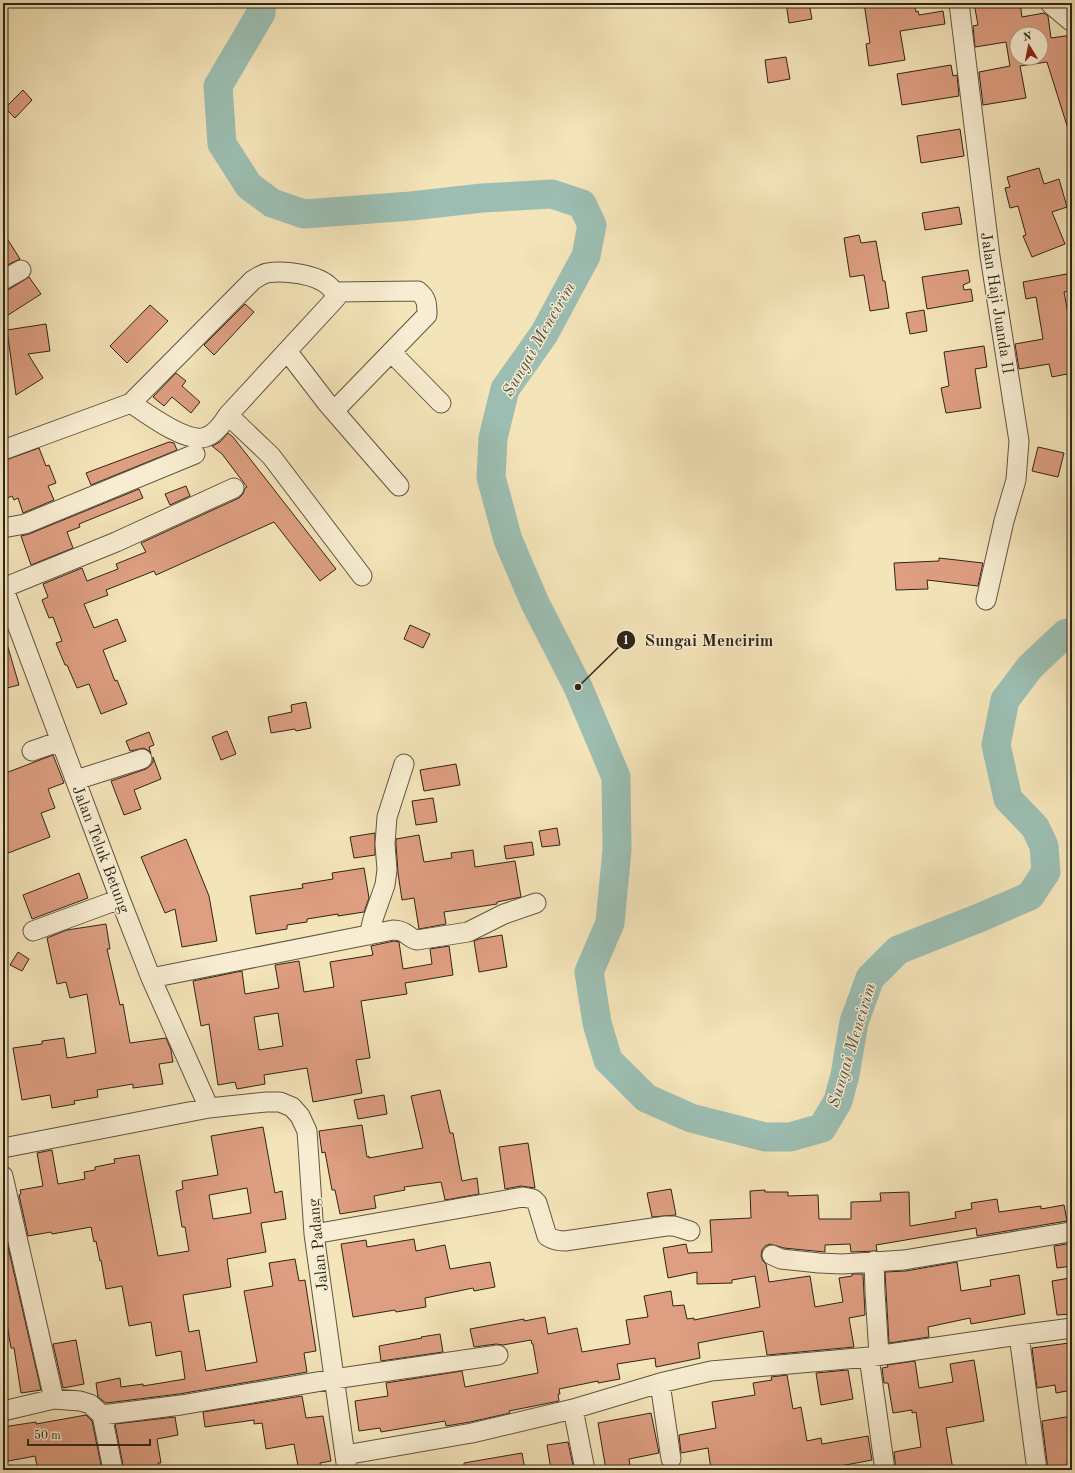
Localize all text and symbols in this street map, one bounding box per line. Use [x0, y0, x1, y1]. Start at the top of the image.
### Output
north arrow [1009, 26, 1049, 66]
text: N [1022, 31, 1033, 44]
street label: Jalan Haji Juanda II [977, 231, 1015, 375]
water label: Sungai Mencirim [500, 279, 579, 400]
callout: Sungai Mencirim [616, 626, 781, 655]
text: Sungai Mencirim [645, 633, 774, 650]
text: 1 [623, 635, 629, 647]
street label: Jalan Teluk Betung [68, 784, 132, 916]
water label: Sungai Mencirim [825, 981, 880, 1110]
street label: Jalan Padang [306, 1197, 332, 1292]
scale bar [28, 1421, 150, 1447]
text: 50 m [34, 1429, 61, 1442]

